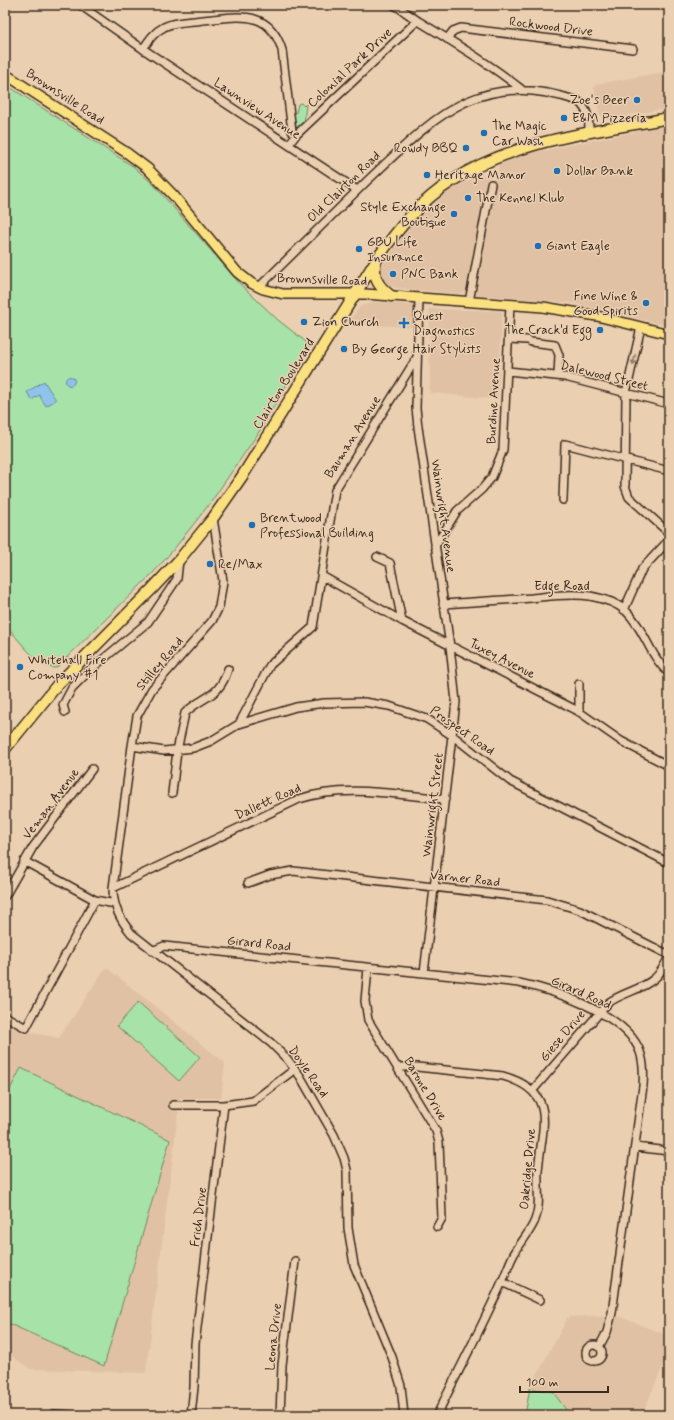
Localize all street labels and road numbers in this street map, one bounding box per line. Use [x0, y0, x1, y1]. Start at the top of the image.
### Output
street label: Rockwood Drive [508, 13, 594, 41]
street label: Colonial Park Drive [304, 24, 396, 112]
street label: Brownsville Road [22, 65, 108, 129]
street label: Lawnview Avenue [210, 75, 304, 143]
street label: Old Clairton Road [304, 148, 384, 226]
street label: Brownsville Road [277, 270, 367, 290]
street label: Clairton Boulevard [249, 335, 319, 433]
street label: Burdine Avenue [483, 357, 505, 445]
street label: Dalewood Street [558, 357, 650, 395]
street label: Bauman Avenue [321, 393, 385, 481]
street label: Wainwright Avenue [425, 458, 459, 574]
street label: Edge Road [534, 578, 590, 597]
street label: Stilley Road [133, 634, 187, 694]
street label: Tuxey Avenue [466, 635, 538, 683]
street label: Prospect Road [426, 702, 498, 760]
street label: Wainwright Street [418, 752, 450, 858]
street label: Veman Avenue [19, 765, 83, 843]
street label: Dallett Road [232, 780, 304, 824]
street label: Varner Road [429, 867, 501, 891]
street label: Girard Road [226, 932, 292, 956]
street label: Girard Road [548, 972, 614, 1014]
street label: Giese Drive [536, 1006, 590, 1065]
street label: Doyle Road [284, 1043, 332, 1101]
street label: Barone Drive [399, 1054, 451, 1124]
street label: Oakridge Drive [516, 1128, 540, 1210]
street label: Frich Drive [187, 1186, 211, 1248]
street label: Leona Drive [262, 1302, 286, 1372]

